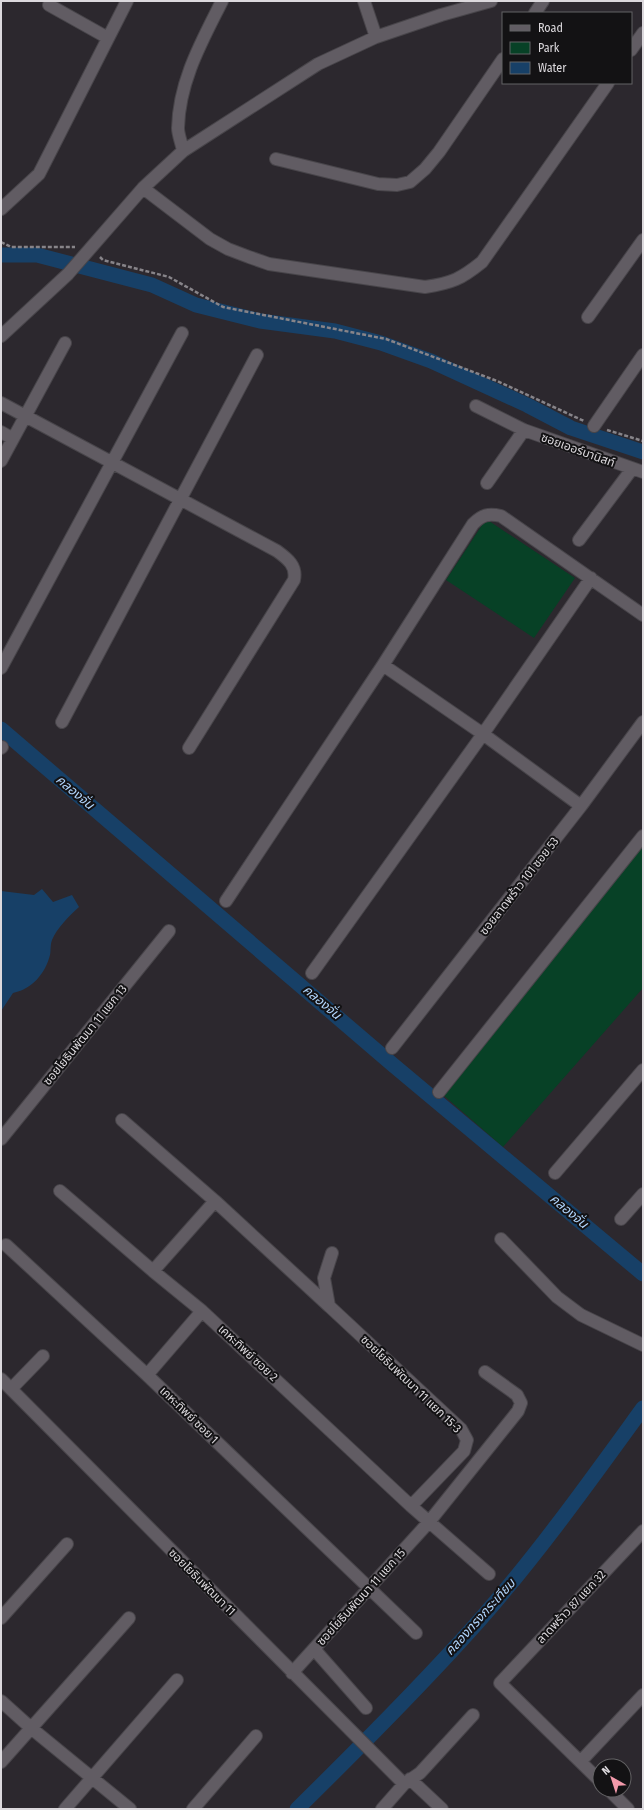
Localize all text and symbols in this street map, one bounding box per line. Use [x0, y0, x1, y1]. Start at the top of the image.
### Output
legend [502, 12, 632, 84]
text: Road [538, 21, 563, 35]
text: Park [538, 41, 560, 55]
text: Water [538, 61, 567, 75]
street label: ซอยเออร์บานิสท์ [539, 430, 617, 470]
water label: คลองจั่น [53, 771, 99, 813]
street label: ซอยลาดพร้าว 101 ซอย 53 [477, 834, 561, 938]
water label: คลองจั่น [300, 981, 346, 1023]
street label: ซอยโยธินพัฒนา 11 แยก 13 [40, 982, 130, 1088]
water label: คลองจั่น [547, 1190, 593, 1232]
street label: เคหะทิพย์ ซอย 2 [215, 1322, 281, 1384]
street label: ซอยโยธินพัฒนา 11 แยก 15-3 [358, 1332, 464, 1436]
street label: เคหะทิพย์ ซอย 1 [157, 1384, 221, 1446]
street label: ซอยโยธินพัฒนา 11 แยก 15 [314, 1545, 408, 1648]
street label: ซอยโยธินพัฒนา 11 [166, 1546, 238, 1618]
street label: ลาดพร้าว 87 แยก 32 [534, 1568, 608, 1646]
water label: คลองทรงกระเทียม [442, 1575, 519, 1658]
north arrow [592, 1758, 632, 1798]
text: N [599, 1763, 613, 1778]

